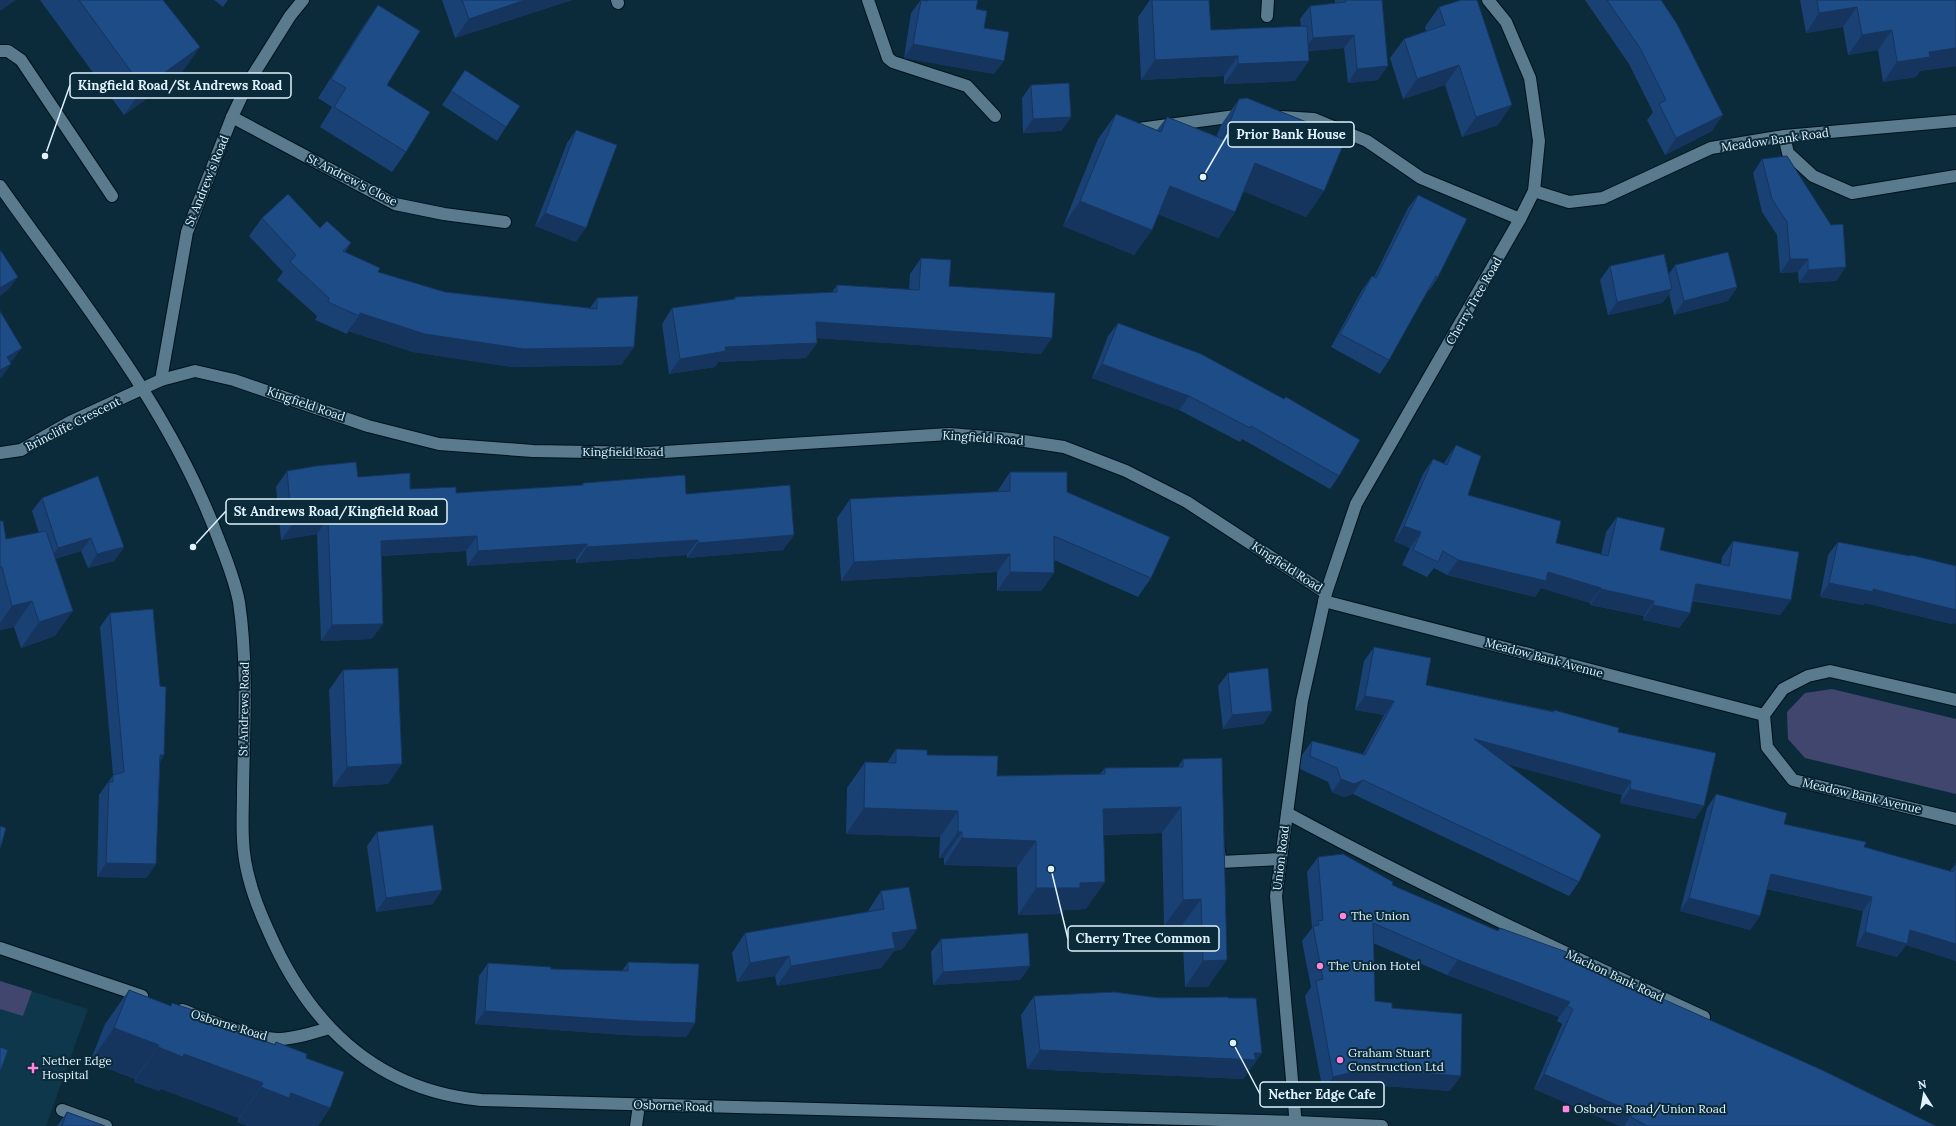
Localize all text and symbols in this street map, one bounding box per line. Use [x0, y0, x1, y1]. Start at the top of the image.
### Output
callout: Kingfield Road/St Andrews Road [70, 73, 291, 98]
text: Kingfield Road/St Andrews Road [78, 77, 283, 94]
callout: Prior Bank House [1228, 122, 1354, 147]
street label: Meadow Bank Road [1720, 125, 1830, 155]
text: Prior Bank House [1236, 126, 1346, 143]
street label: St Andrew's Road [181, 133, 232, 228]
street label: St Andrew's Close [304, 150, 400, 209]
street label: Cherry Tree Road [1442, 254, 1505, 347]
street label: Kingfield Road [265, 383, 347, 424]
street label: Brincliffe Crescent [23, 393, 123, 454]
street label: Kingfield Road [942, 427, 1024, 448]
street label: Kingfield Road [582, 444, 664, 459]
callout: St Andrews Road/Kingfield Road [226, 499, 447, 524]
text: St Andrews Road/Kingfield Road [234, 503, 439, 520]
street label: Kingfield Road [1249, 538, 1325, 595]
street label: Meadow Bank Avenue [1483, 635, 1605, 681]
street label: St Andrews Road [235, 662, 252, 756]
street label: Meadow Bank Avenue [1801, 775, 1924, 817]
street label: Union Road [1269, 825, 1292, 891]
place label: The Union [1351, 908, 1410, 923]
marker: The Union [1338, 911, 1348, 921]
callout: Cherry Tree Common [1068, 926, 1219, 951]
text: Cherry Tree Common [1075, 930, 1211, 947]
street label: Machon Bank Road [1564, 946, 1667, 1005]
place label: The Union Hotel [1328, 958, 1420, 973]
marker: The Union Hotel [1315, 961, 1325, 971]
street label: Osborne Road [189, 1006, 269, 1043]
place label: Graham Stuart Construction Ltd [1348, 1045, 1444, 1074]
place label: Nether Edge Hospital [42, 1053, 112, 1082]
marker: Graham Stuart Construction Ltd [1335, 1055, 1345, 1065]
marker: Nether Edge Hospital [27, 1062, 39, 1074]
north arrow [1904, 1074, 1944, 1114]
text: N [1917, 1076, 1928, 1092]
callout: Nether Edge Cafe [1260, 1082, 1384, 1107]
text: Nether Edge Cafe [1268, 1086, 1376, 1103]
street label: Osborne Road [633, 1097, 713, 1114]
place label: Osborne Road/Union Road [1574, 1101, 1726, 1117]
marker: Osborne Road/Union Road [1561, 1104, 1571, 1114]

